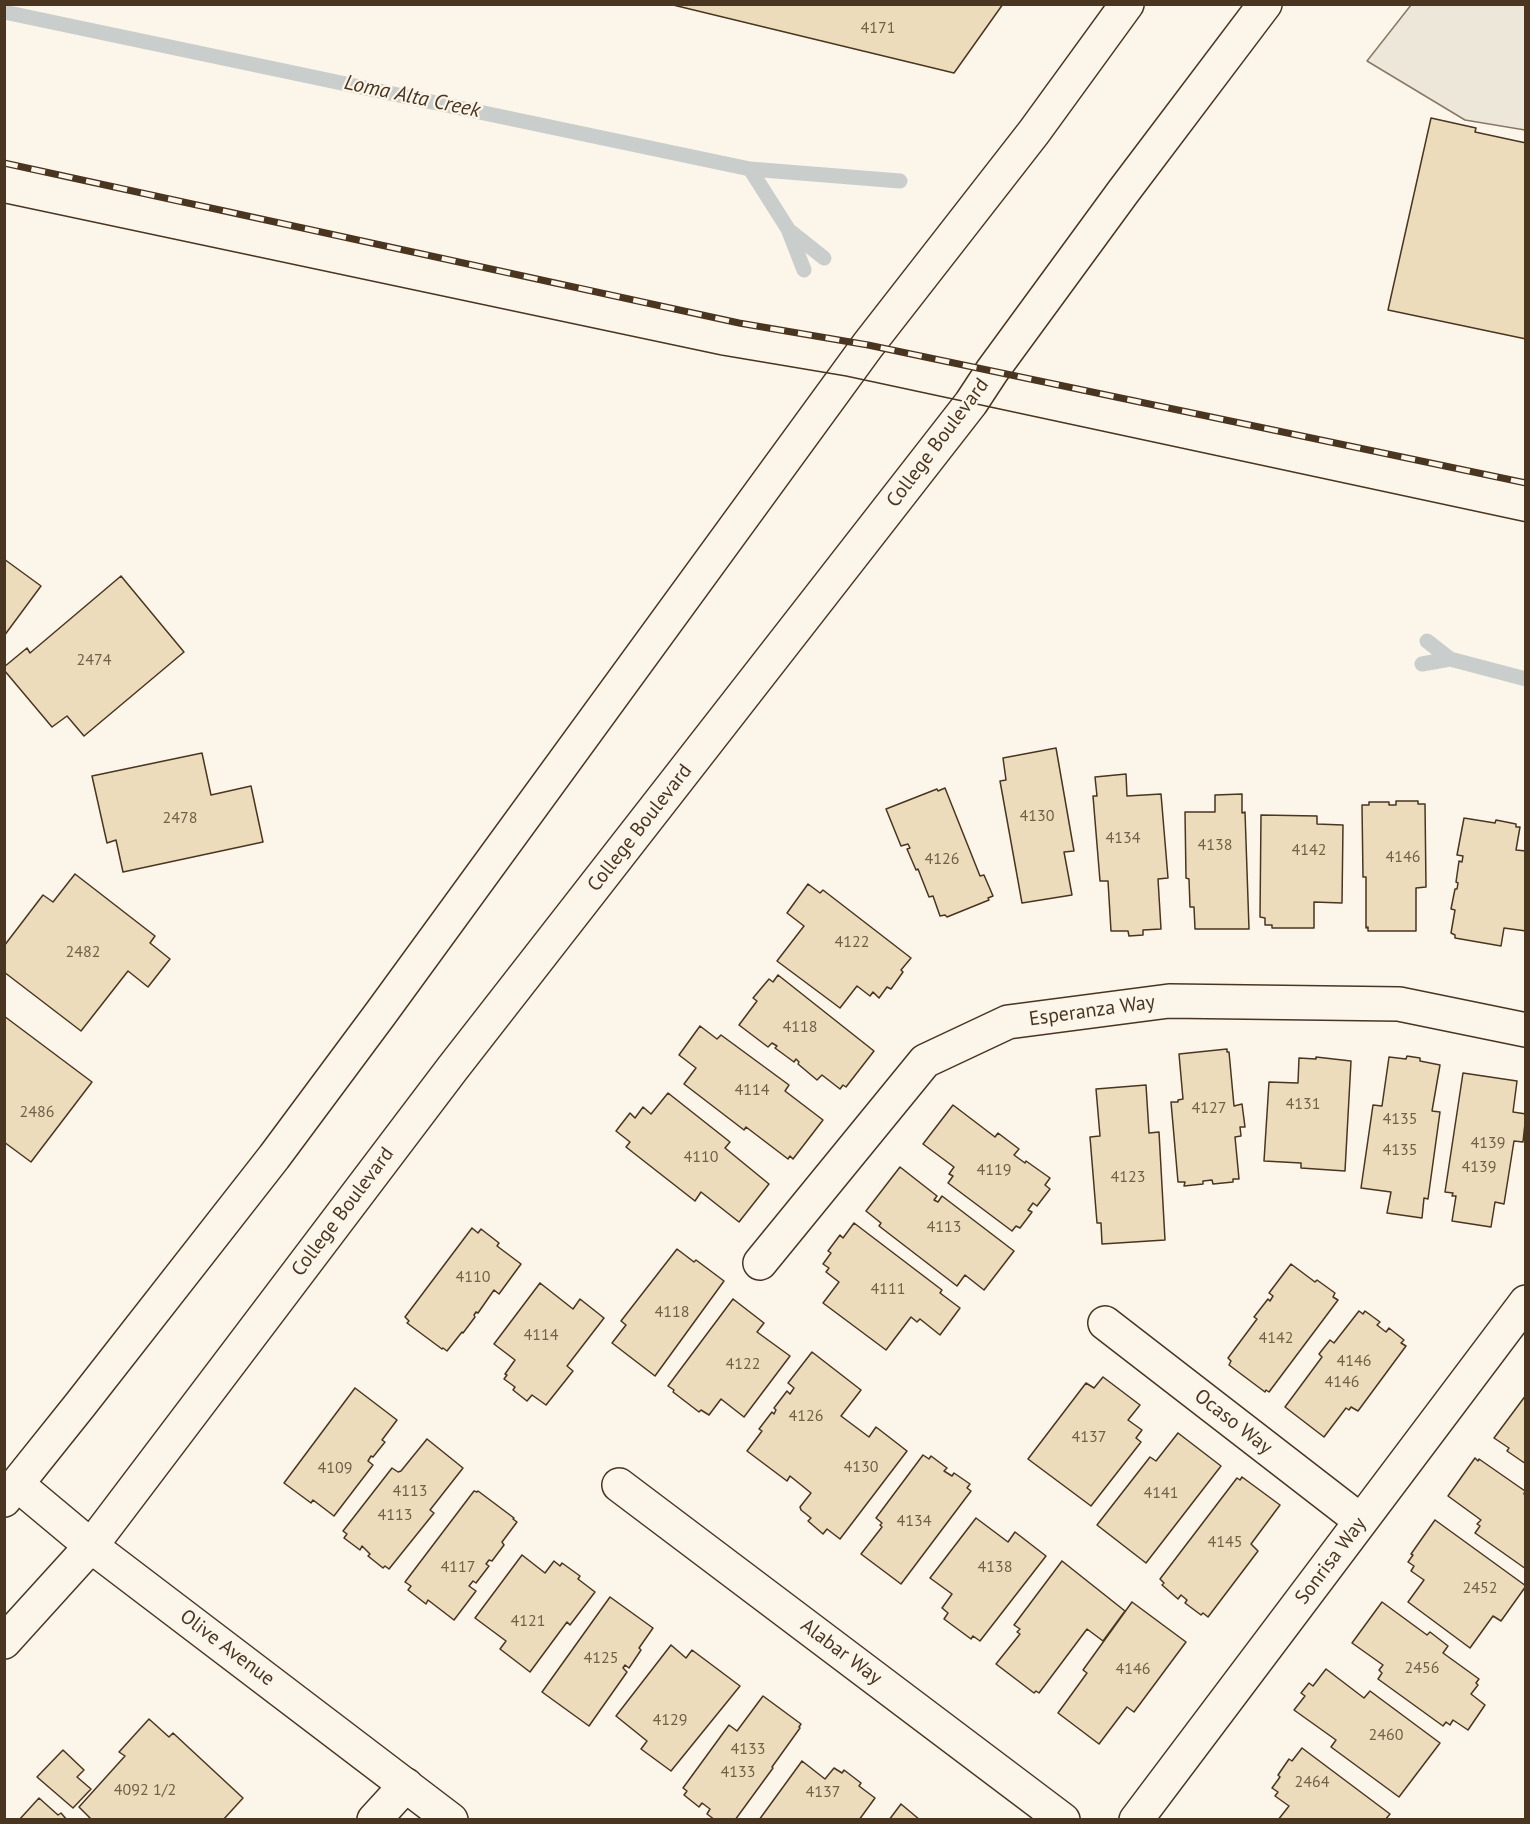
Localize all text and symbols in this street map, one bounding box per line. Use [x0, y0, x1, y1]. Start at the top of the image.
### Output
house number: 4171 [861, 18, 895, 38]
water label: Loma Alta Creek [342, 70, 482, 124]
street label: College Boulevard [882, 374, 994, 512]
house number: 2474 [77, 650, 111, 670]
street label: College Boulevard [583, 759, 697, 897]
house number: 4130 [1020, 806, 1054, 826]
house number: 2478 [163, 808, 197, 828]
house number: 4134 [1106, 828, 1140, 848]
house number: 4138 [1198, 835, 1232, 855]
house number: 4142 [1292, 840, 1326, 860]
house number: 4146 [1386, 847, 1420, 867]
house number: 4126 [925, 849, 959, 869]
house number: 4122 [835, 932, 869, 952]
house number: 2482 [66, 942, 100, 962]
street label: Esperanza Way [1027, 990, 1157, 1032]
house number: 4118 [783, 1017, 817, 1037]
house number: 4114 [735, 1080, 769, 1100]
house number: 4131 [1286, 1094, 1320, 1114]
house number: 4127 [1192, 1098, 1226, 1118]
house number: 2486 [20, 1102, 54, 1122]
house number: 4135 [1383, 1109, 1417, 1129]
house number: 4139 [1471, 1133, 1505, 1153]
house number: 4135 [1383, 1140, 1417, 1160]
street label: College Boulevard [287, 1143, 399, 1281]
house number: 4110 [684, 1147, 718, 1167]
house number: 4139 [1462, 1157, 1496, 1177]
house number: 4119 [977, 1160, 1011, 1180]
house number: 4123 [1111, 1167, 1145, 1187]
house number: 4113 [927, 1217, 961, 1237]
house number: 4110 [456, 1267, 490, 1287]
house number: 4111 [871, 1279, 905, 1299]
house number: 4118 [655, 1302, 689, 1322]
house number: 4114 [524, 1325, 558, 1345]
house number: 4142 [1259, 1328, 1293, 1348]
house number: 4146 [1337, 1351, 1371, 1371]
house number: 4122 [726, 1354, 760, 1374]
house number: 4146 [1325, 1372, 1359, 1392]
street label: Ocaso Way [1189, 1384, 1277, 1460]
house number: 4126 [789, 1406, 823, 1426]
house number: 4137 [1072, 1427, 1106, 1447]
house number: 4130 [844, 1457, 878, 1477]
house number: 4109 [318, 1458, 352, 1478]
house number: 4113 [393, 1481, 427, 1501]
house number: 4141 [1144, 1483, 1178, 1503]
house number: 4113 [378, 1505, 412, 1525]
house number: 4134 [897, 1511, 931, 1531]
street label: Sonrisa Way [1290, 1513, 1372, 1609]
house number: 4145 [1208, 1532, 1242, 1552]
house number: 4117 [441, 1557, 475, 1577]
house number: 4138 [978, 1557, 1012, 1577]
house number: 2452 [1463, 1578, 1497, 1598]
street label: Olive Avenue [175, 1605, 279, 1691]
house number: 4121 [511, 1611, 545, 1631]
street label: Alabar Way [796, 1614, 886, 1690]
house number: 4125 [584, 1648, 618, 1668]
house number: 2456 [1405, 1658, 1439, 1678]
house number: 4146 [1116, 1659, 1150, 1679]
house number: 4129 [653, 1710, 687, 1730]
house number: 2460 [1369, 1725, 1403, 1745]
house number: 4133 [731, 1739, 765, 1759]
house number: 4133 [721, 1762, 755, 1782]
house number: 2464 [1295, 1772, 1329, 1792]
house number: 4092 1/2 [114, 1780, 176, 1800]
house number: 4137 [806, 1782, 840, 1802]

